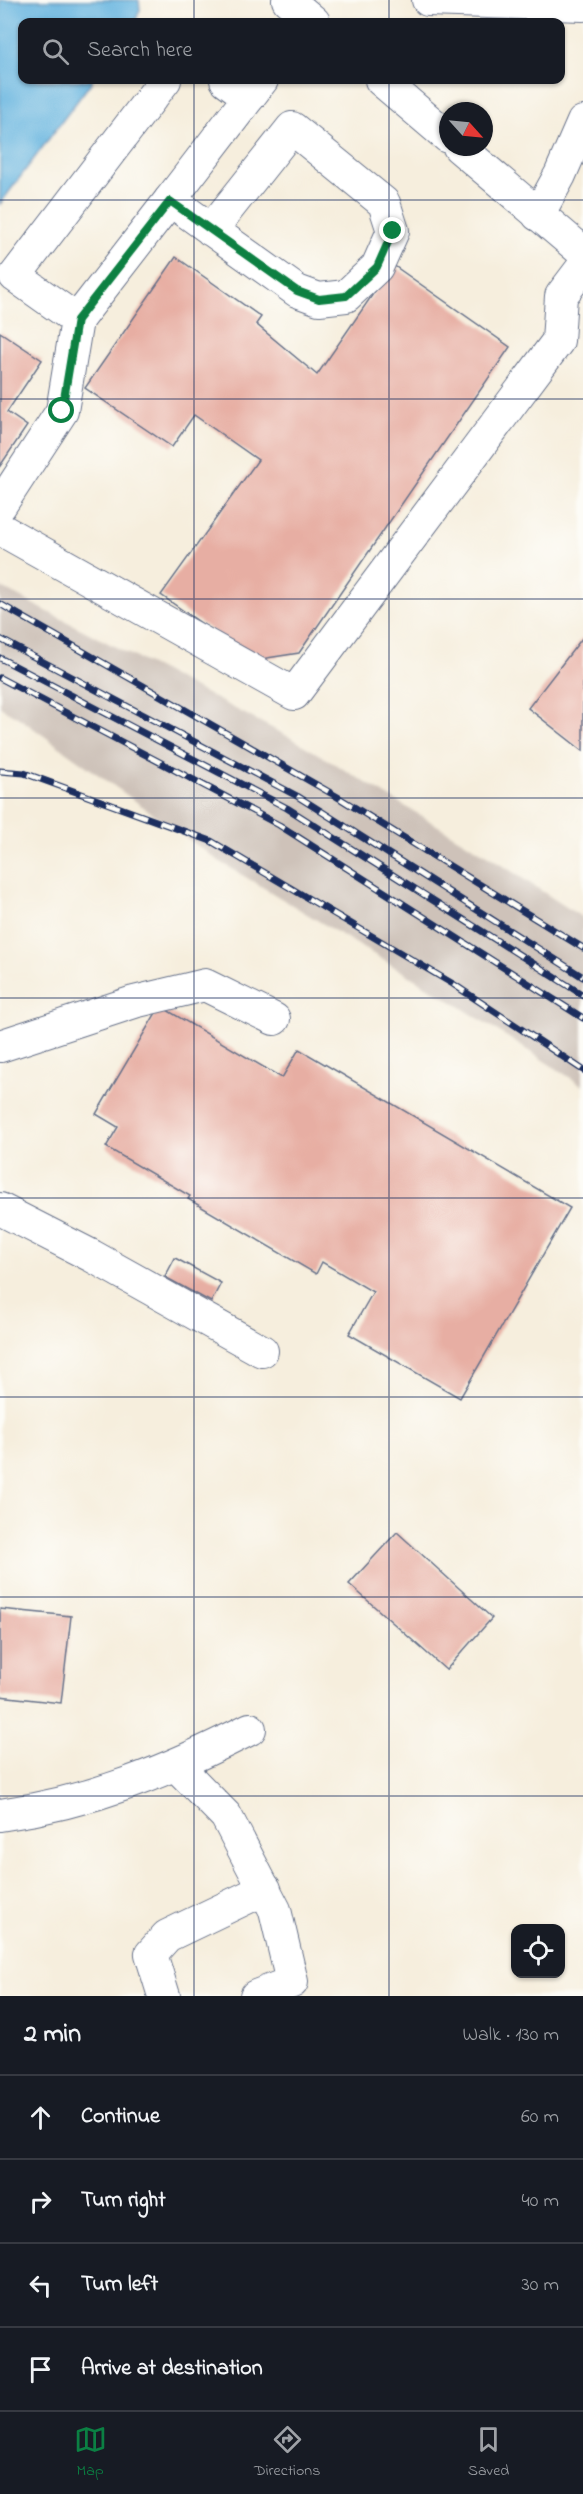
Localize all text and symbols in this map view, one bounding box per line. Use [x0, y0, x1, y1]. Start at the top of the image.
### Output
search box [18, 18, 565, 84]
icon: search [39, 35, 72, 68]
text: Search here [87, 35, 192, 67]
north arrow [439, 102, 493, 156]
route end [379, 217, 405, 243]
route start [48, 397, 74, 423]
map controls [511, 1924, 565, 1978]
button: locate [511, 1924, 565, 1978]
text: 2 min [24, 2016, 81, 2054]
text: Walk · 130 m [463, 2021, 559, 2050]
icon: ahead [24, 2101, 57, 2134]
text: Continue [81, 2101, 160, 2133]
text: 60 m [521, 2103, 559, 2132]
icon: right [24, 2185, 57, 2218]
text: Turn right [81, 2185, 166, 2217]
text: 40 m [522, 2187, 559, 2216]
icon: left [24, 2269, 57, 2302]
text: Turn left [81, 2269, 158, 2301]
text: 30 m [522, 2271, 559, 2300]
icon: arrive [24, 2353, 57, 2386]
text: Arrive at destination [81, 2353, 263, 2385]
tab: Map [74, 2423, 107, 2483]
tab: Directions [254, 2423, 320, 2483]
tab: Saved [468, 2423, 509, 2483]

